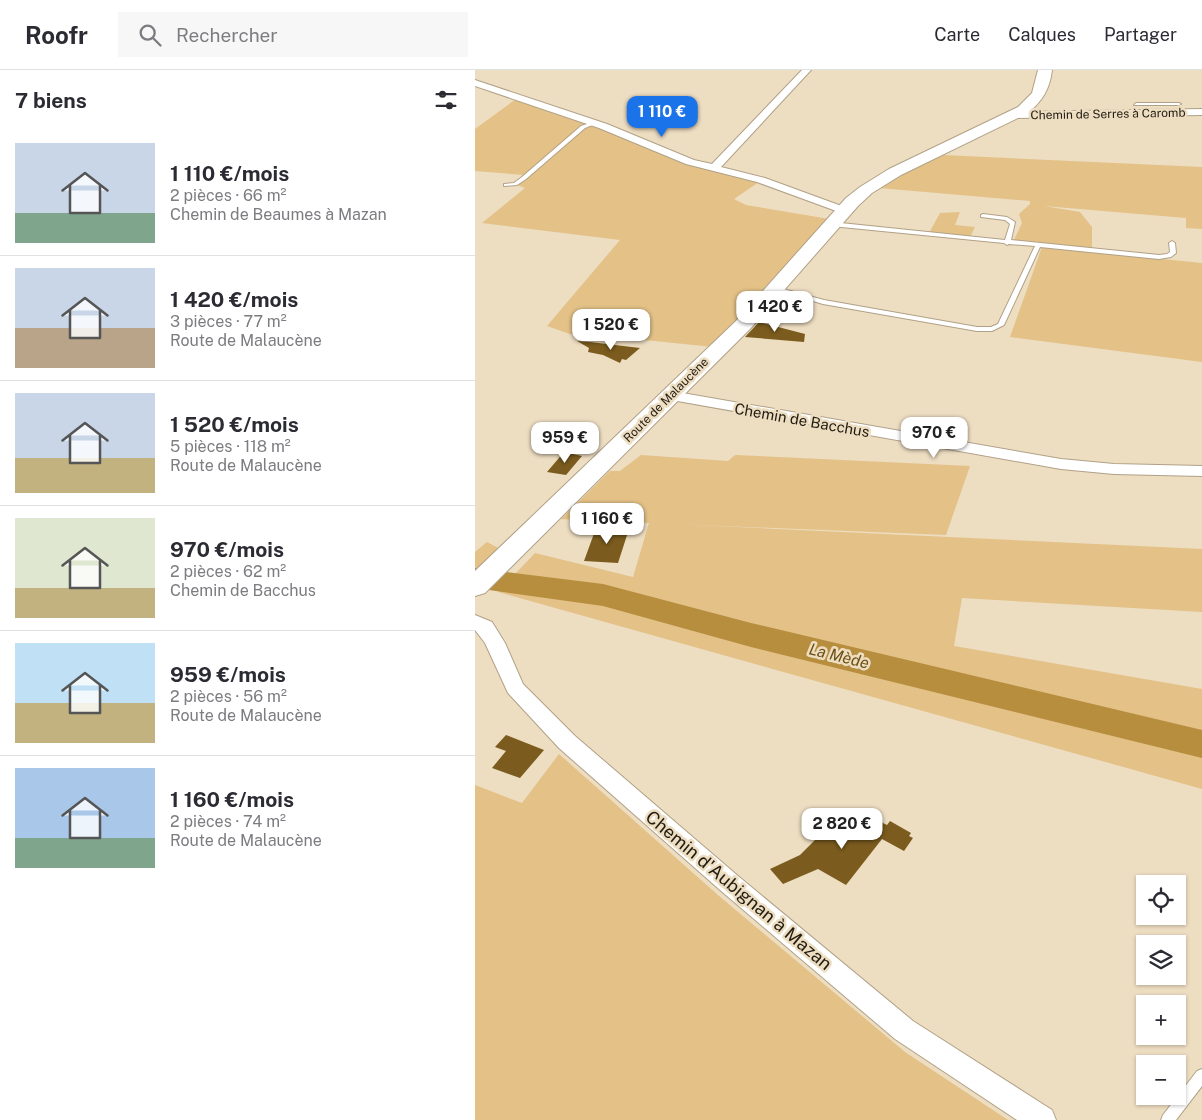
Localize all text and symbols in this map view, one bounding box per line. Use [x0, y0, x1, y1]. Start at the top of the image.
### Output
search box [118, 12, 468, 57]
text: Roofr [25, 21, 88, 49]
icon: search [136, 21, 164, 49]
text: Rechercher [176, 24, 278, 46]
text: Carte [934, 24, 980, 45]
text: Calques [1008, 24, 1076, 45]
text: Partager [1104, 24, 1177, 45]
icon: filters [432, 86, 460, 114]
text: 7 biens [15, 88, 87, 113]
pin: 1 110 € [616, 96, 708, 138]
text: 1 110 € [638, 102, 686, 121]
street label: Chemin de Serres à Caromb [1030, 106, 1186, 122]
text: 1 110 €/mois [170, 161, 289, 186]
icon: home [55, 163, 115, 223]
text: 2 pièces · 66 m² [170, 186, 286, 205]
text: Chemin de Beaumes à Mazan [170, 205, 387, 224]
text: 1 420 €/mois [170, 287, 298, 312]
icon: home [55, 288, 115, 348]
pin: 1 420 € [729, 290, 821, 333]
text: 1 420 € [747, 297, 803, 316]
pin: 1 520 € [565, 308, 657, 351]
text: 3 pièces · 77 m² [170, 312, 287, 331]
text: 1 520 € [583, 315, 639, 334]
text: Route de Malaucène [170, 331, 322, 350]
street label: Route de Malaucène [621, 355, 711, 445]
street label: Chemin de Bacchus [733, 400, 871, 440]
text: 1 520 €/mois [170, 412, 299, 437]
icon: home [55, 413, 115, 473]
pin: 970 € [899, 416, 969, 459]
pin: 959 € [530, 422, 600, 464]
text: 970 € [912, 423, 956, 442]
text: 959 € [542, 428, 588, 447]
text: 5 pièces · 118 m² [170, 437, 291, 456]
text: Route de Malaucène [170, 456, 322, 475]
pin: 1 160 € [561, 502, 653, 545]
text: 1 160 € [581, 509, 633, 528]
text: 970 €/mois [170, 537, 284, 562]
icon: home [55, 538, 115, 598]
text: 2 pièces · 62 m² [170, 562, 286, 581]
text: Chemin de Bacchus [170, 581, 316, 600]
water label: La Mède [807, 639, 871, 673]
text: 959 €/mois [170, 662, 286, 687]
icon: home [55, 663, 115, 723]
text: 2 pièces · 56 m² [170, 687, 287, 706]
text: Route de Malaucène [170, 706, 322, 725]
text: 1 160 €/mois [170, 787, 294, 812]
icon: home [55, 788, 115, 848]
street label: Chemin d'Aubignan à Mazan [642, 806, 836, 974]
pin: 2 820 € [796, 808, 888, 850]
text: 2 pièces · 74 m² [170, 812, 286, 831]
text: 2 820 € [812, 814, 872, 833]
text: Route de Malaucène [170, 831, 322, 850]
map controls [1136, 875, 1186, 1105]
button: locate [1136, 875, 1186, 925]
button: layers [1136, 935, 1186, 985]
button: + [1136, 995, 1186, 1045]
button: − [1136, 1055, 1186, 1105]

